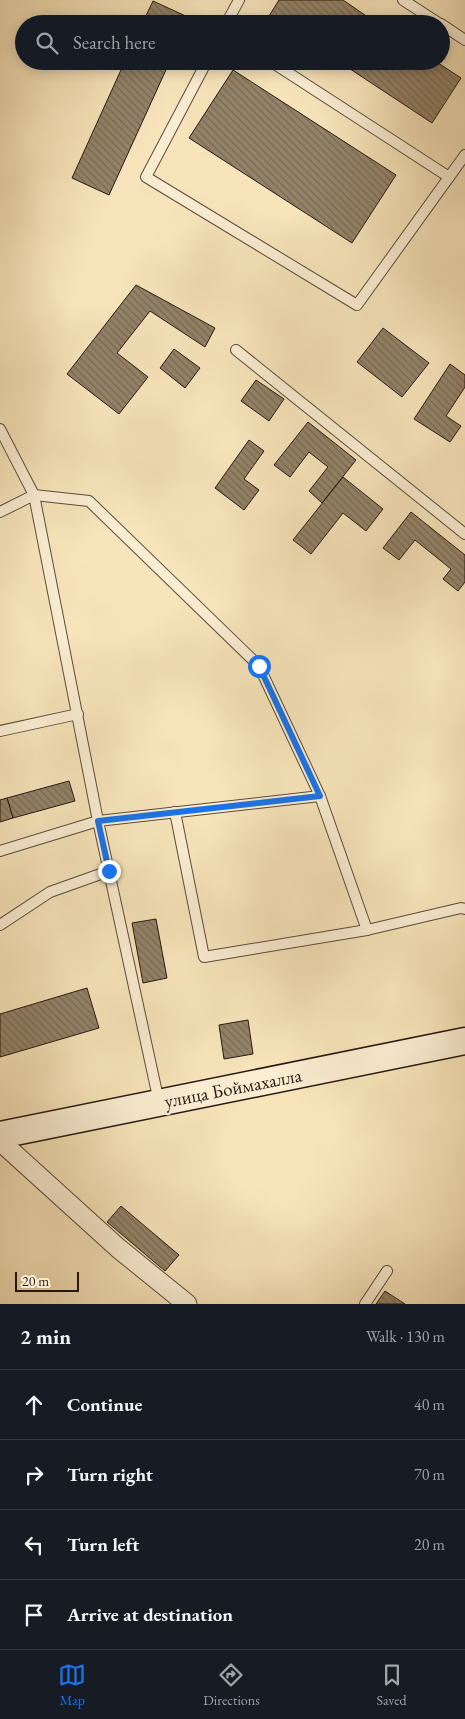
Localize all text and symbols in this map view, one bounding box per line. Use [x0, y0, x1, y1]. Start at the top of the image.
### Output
search box [15, 15, 450, 70]
icon: search [33, 29, 61, 57]
text: Search here [73, 30, 155, 55]
route start [248, 655, 271, 678]
route end [98, 860, 121, 883]
street label: улица Боймахалла [162, 1062, 304, 1114]
scale bar [15, 1269, 79, 1292]
text: 20 m [22, 1272, 49, 1290]
text: 2 min [20, 1323, 71, 1350]
text: Walk · 130 m [366, 1326, 445, 1347]
icon: ahead [20, 1391, 48, 1419]
text: Continue [67, 1392, 142, 1417]
text: 40 m [414, 1394, 445, 1415]
icon: right [20, 1461, 48, 1489]
text: Turn right [67, 1462, 153, 1487]
text: 70 m [414, 1464, 445, 1485]
icon: left [20, 1531, 48, 1559]
text: Turn left [67, 1532, 139, 1557]
text: 20 m [414, 1534, 445, 1555]
icon: arrive [20, 1601, 48, 1629]
text: Arrive at destination [67, 1602, 233, 1627]
tab: Map [58, 1661, 86, 1709]
tab: Directions [203, 1661, 260, 1709]
tab: Saved [377, 1661, 407, 1709]

